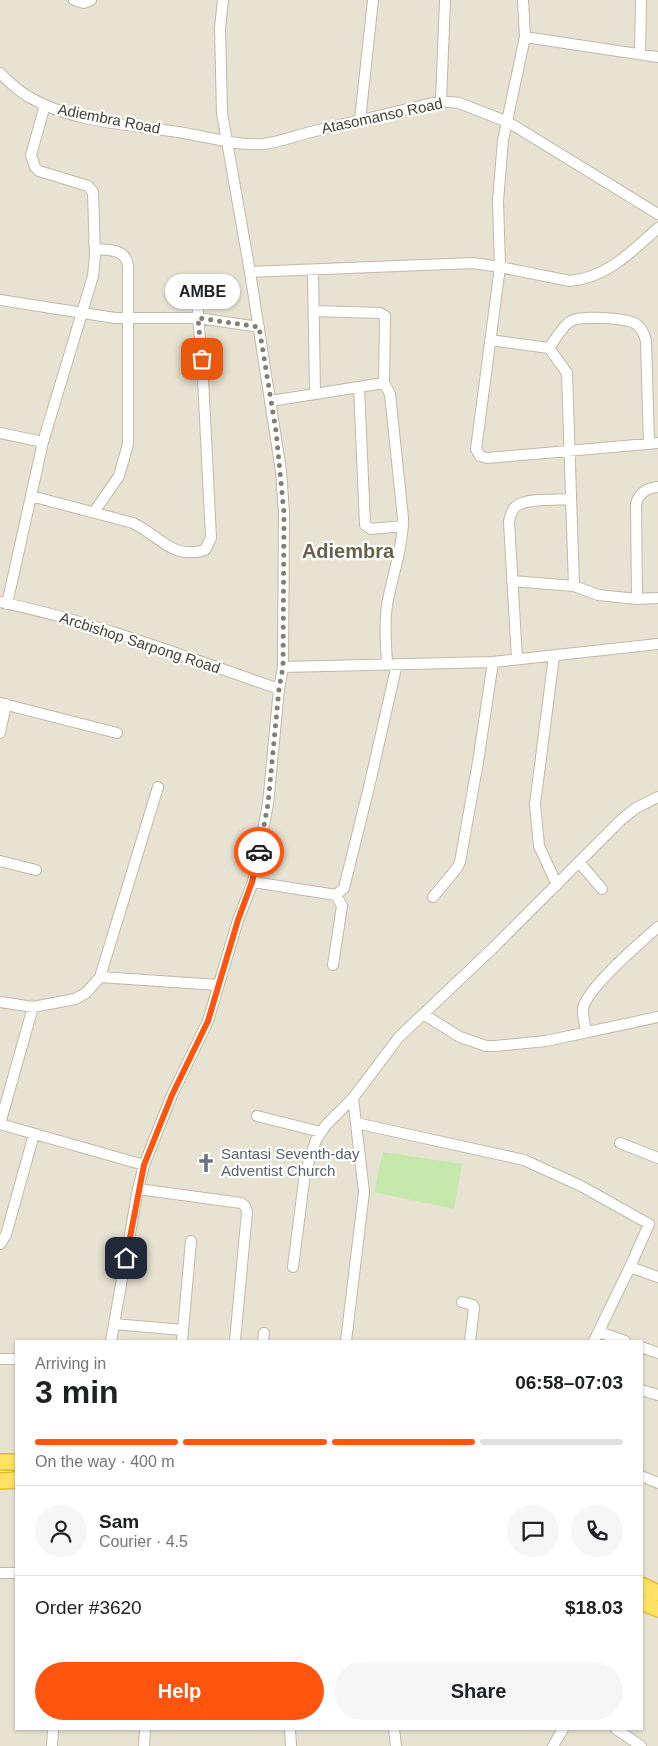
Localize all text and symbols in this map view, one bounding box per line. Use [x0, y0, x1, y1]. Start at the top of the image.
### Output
street label: Atasomanso Road [320, 94, 444, 137]
street label: Adiembra Road [56, 100, 162, 137]
callout: AMBE [164, 274, 240, 309]
text: AMBE [179, 283, 226, 300]
pin [181, 338, 223, 380]
icon: bag [188, 345, 216, 373]
district label: Adiembra [302, 540, 395, 562]
street label: Arcbishop Sarpong Road [58, 609, 222, 677]
courier [234, 827, 284, 877]
icon: car [245, 838, 273, 866]
place label: Santasi Seventh-day Adventist Church [221, 1145, 360, 1179]
church icon: Santasi Seventh-day Adventist Church [195, 1152, 217, 1174]
pin [105, 1237, 147, 1279]
icon: home [112, 1244, 140, 1272]
text: Arriving in [35, 1355, 106, 1372]
text: 06:58–07:03 [515, 1372, 623, 1393]
text: 3 min [35, 1374, 119, 1410]
text: On the way · 400 m [35, 1453, 175, 1470]
button: person [35, 1505, 87, 1557]
button: chat [507, 1505, 559, 1557]
button: phone [571, 1505, 623, 1557]
text: Sam [99, 1511, 139, 1532]
text: Courier · 4.5 [99, 1533, 188, 1550]
text: Order #3620 [35, 1597, 142, 1618]
text: $18.03 [565, 1597, 623, 1618]
button: Help [35, 1662, 324, 1720]
button: Share [334, 1662, 623, 1720]

